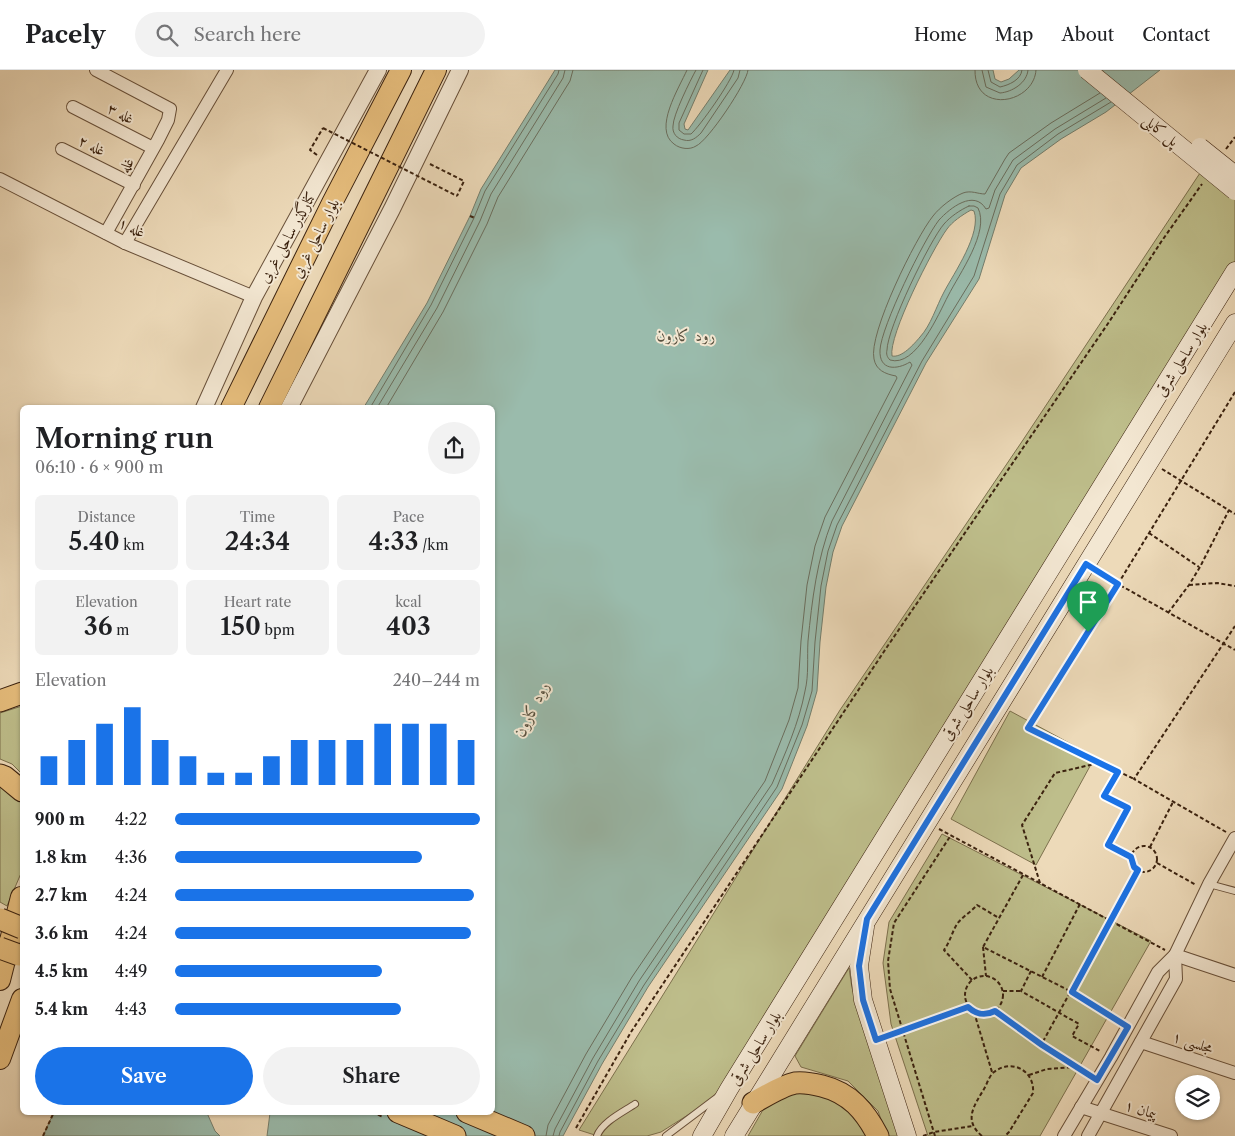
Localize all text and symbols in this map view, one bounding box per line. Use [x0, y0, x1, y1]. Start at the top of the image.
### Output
search box [135, 12, 485, 57]
text: Pacely [25, 20, 105, 49]
icon: search [153, 21, 181, 49]
text: Search here [193, 23, 301, 46]
text: Home [914, 24, 967, 46]
text: Map [995, 24, 1033, 46]
text: About [1061, 24, 1114, 46]
text: Contact [1142, 24, 1210, 46]
street label: غله ۳ [104, 98, 138, 128]
street label: پل کابلی [1138, 110, 1184, 153]
street label: غله ۲ [75, 130, 109, 160]
street label: غله [114, 154, 138, 176]
street label: کنارگذر ساحلی غربی [253, 188, 322, 287]
street label: بلوار ساحلی غربی [287, 195, 345, 282]
street label: غله ۱ [116, 213, 149, 241]
street label: بلوار ساحلی شرقی [1151, 318, 1213, 401]
water label: رود کارون [657, 325, 715, 345]
text: Morning run [35, 421, 214, 455]
button: share [428, 422, 480, 474]
text: 06:10 · 6 × 900 m [35, 457, 163, 477]
text: Distance [78, 508, 135, 526]
text: Time [240, 508, 275, 526]
text: Pace [393, 508, 424, 526]
text: 5.40 [69, 526, 120, 557]
text: 24:34 [225, 526, 290, 557]
text: 4:33 [369, 526, 419, 557]
text: km [120, 536, 144, 554]
text: /km [419, 536, 448, 554]
pin [1067, 581, 1109, 632]
icon: arrive [1074, 588, 1102, 616]
text: Elevation [75, 593, 138, 611]
text: Heart rate [224, 593, 291, 611]
text: kcal [395, 593, 422, 611]
text: 36 [84, 611, 113, 642]
text: 150 [220, 611, 261, 642]
text: 403 [386, 611, 431, 642]
text: m [113, 621, 129, 639]
text: bpm [261, 621, 295, 639]
street label: بلوار ساحلی شرقی [937, 662, 999, 745]
text: Elevation [35, 670, 106, 690]
text: 240–244 m [393, 670, 480, 690]
water label: رود کارون [509, 678, 553, 740]
text: 900 m [35, 809, 85, 829]
text: 4:22 [115, 809, 147, 829]
text: 1.8 km [35, 847, 87, 867]
text: 4:36 [115, 847, 147, 867]
text: 2.7 km [35, 885, 88, 905]
text: 4:24 [115, 885, 147, 905]
text: 3.6 km [35, 923, 89, 943]
text: 4:24 [115, 923, 147, 943]
text: 4.5 km [35, 961, 88, 981]
text: 4:49 [115, 961, 147, 981]
text: 5.4 km [35, 999, 88, 1019]
text: 4:43 [115, 999, 147, 1019]
street label: بلوار ساحلی شرقی [725, 1007, 787, 1090]
street label: مجلسی ۱ [1170, 1027, 1216, 1059]
button: Save [35, 1047, 253, 1105]
button: Share [263, 1047, 480, 1105]
map controls [1175, 1075, 1220, 1120]
button: layers [1175, 1075, 1220, 1120]
street label: پیمان ۱ [1123, 1095, 1161, 1124]

